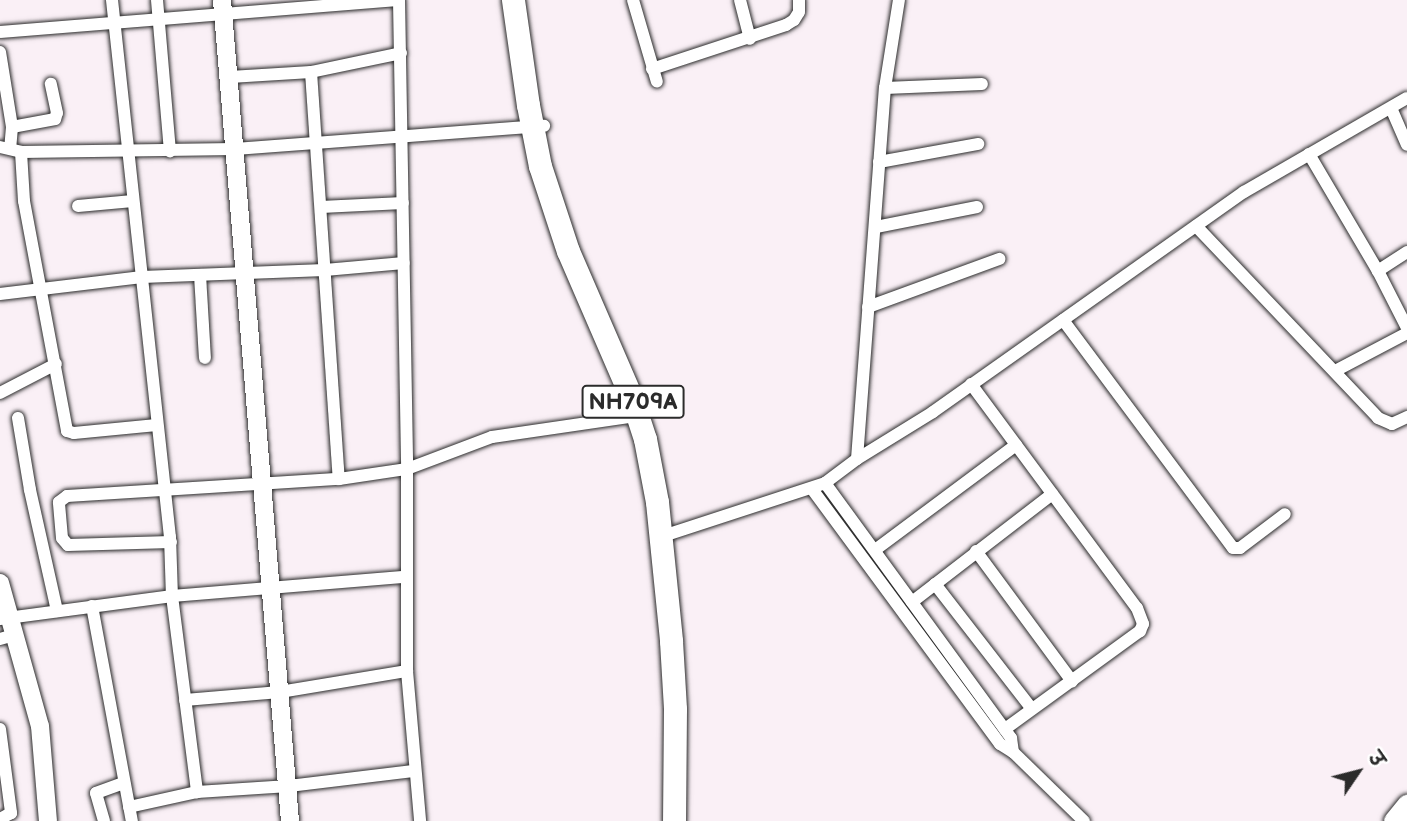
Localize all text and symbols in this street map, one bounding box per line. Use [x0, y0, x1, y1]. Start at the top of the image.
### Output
road number: NH709A [580, 382, 686, 422]
north arrow [1323, 737, 1393, 807]
text: उ [1363, 748, 1389, 771]

